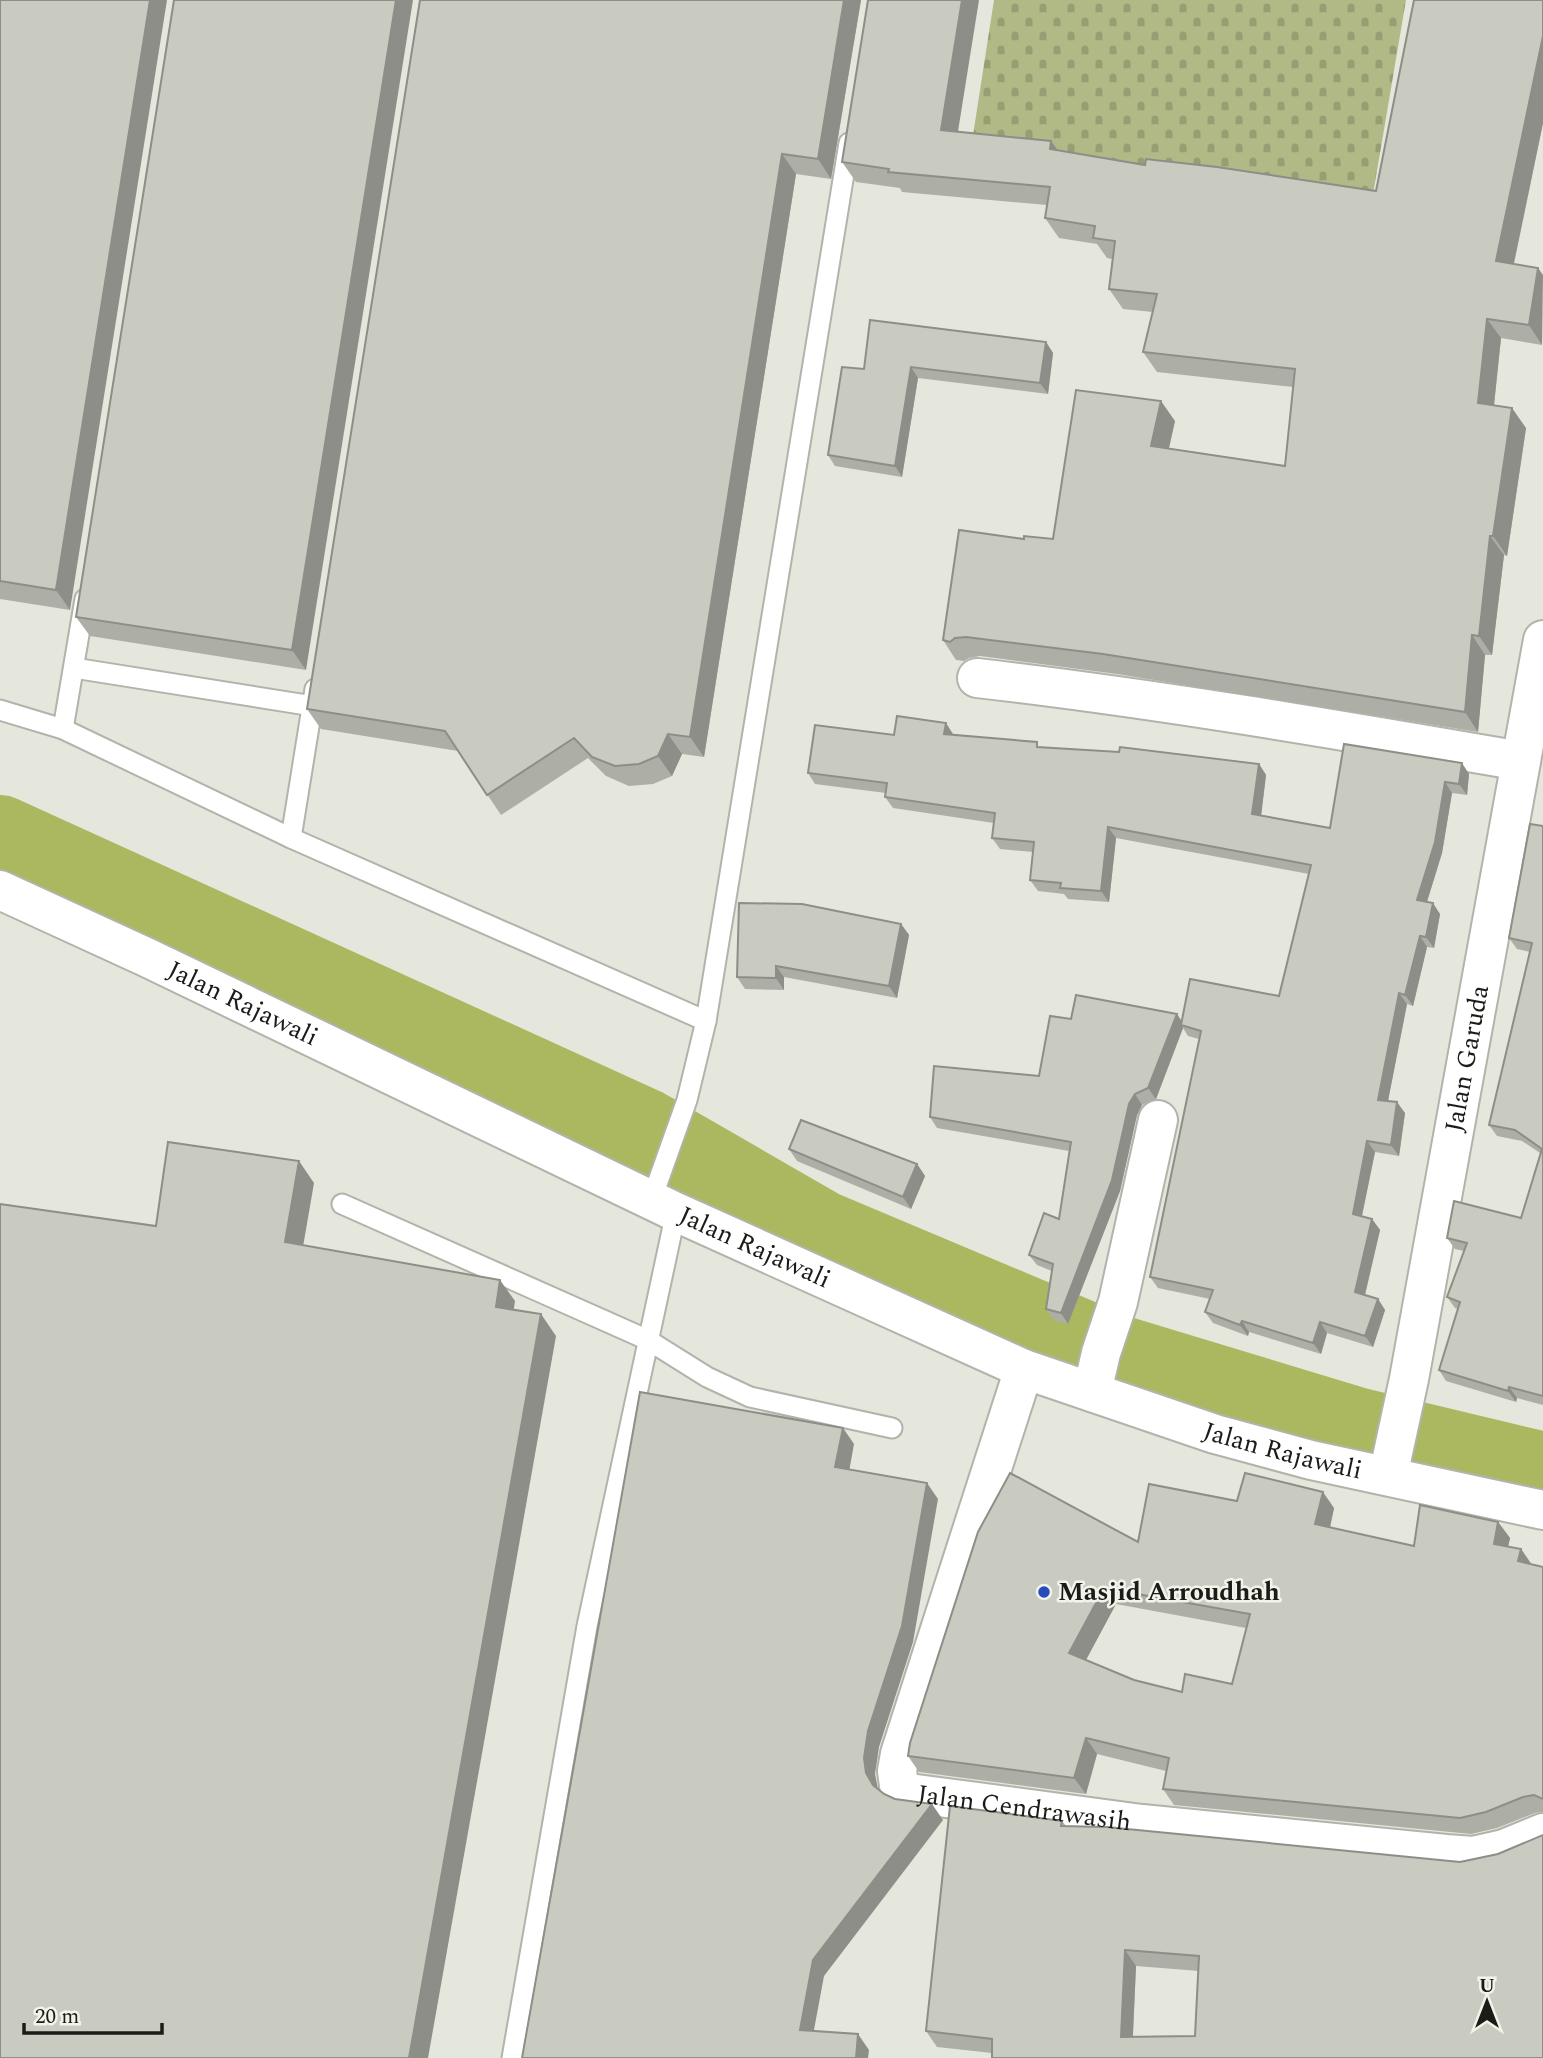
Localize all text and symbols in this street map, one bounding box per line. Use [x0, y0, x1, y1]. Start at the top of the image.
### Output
street label: Jalan Rajawali [161, 950, 325, 1057]
street label: Jalan Garuda [1434, 981, 1500, 1135]
street label: Jalan Rajawali [672, 1196, 837, 1299]
street label: Jalan Rajawali [1197, 1411, 1366, 1490]
place label: Masjid Arroudhah [1058, 1572, 1280, 1612]
marker: Masjid Arroudhah [1036, 1584, 1052, 1600]
street label: Jalan Cendrawasih [915, 1774, 1134, 1842]
north arrow [1452, 1967, 1522, 2037]
text: U [1479, 1972, 1495, 2001]
scale bar [24, 1992, 163, 2036]
text: 20 m [35, 2001, 79, 2033]

